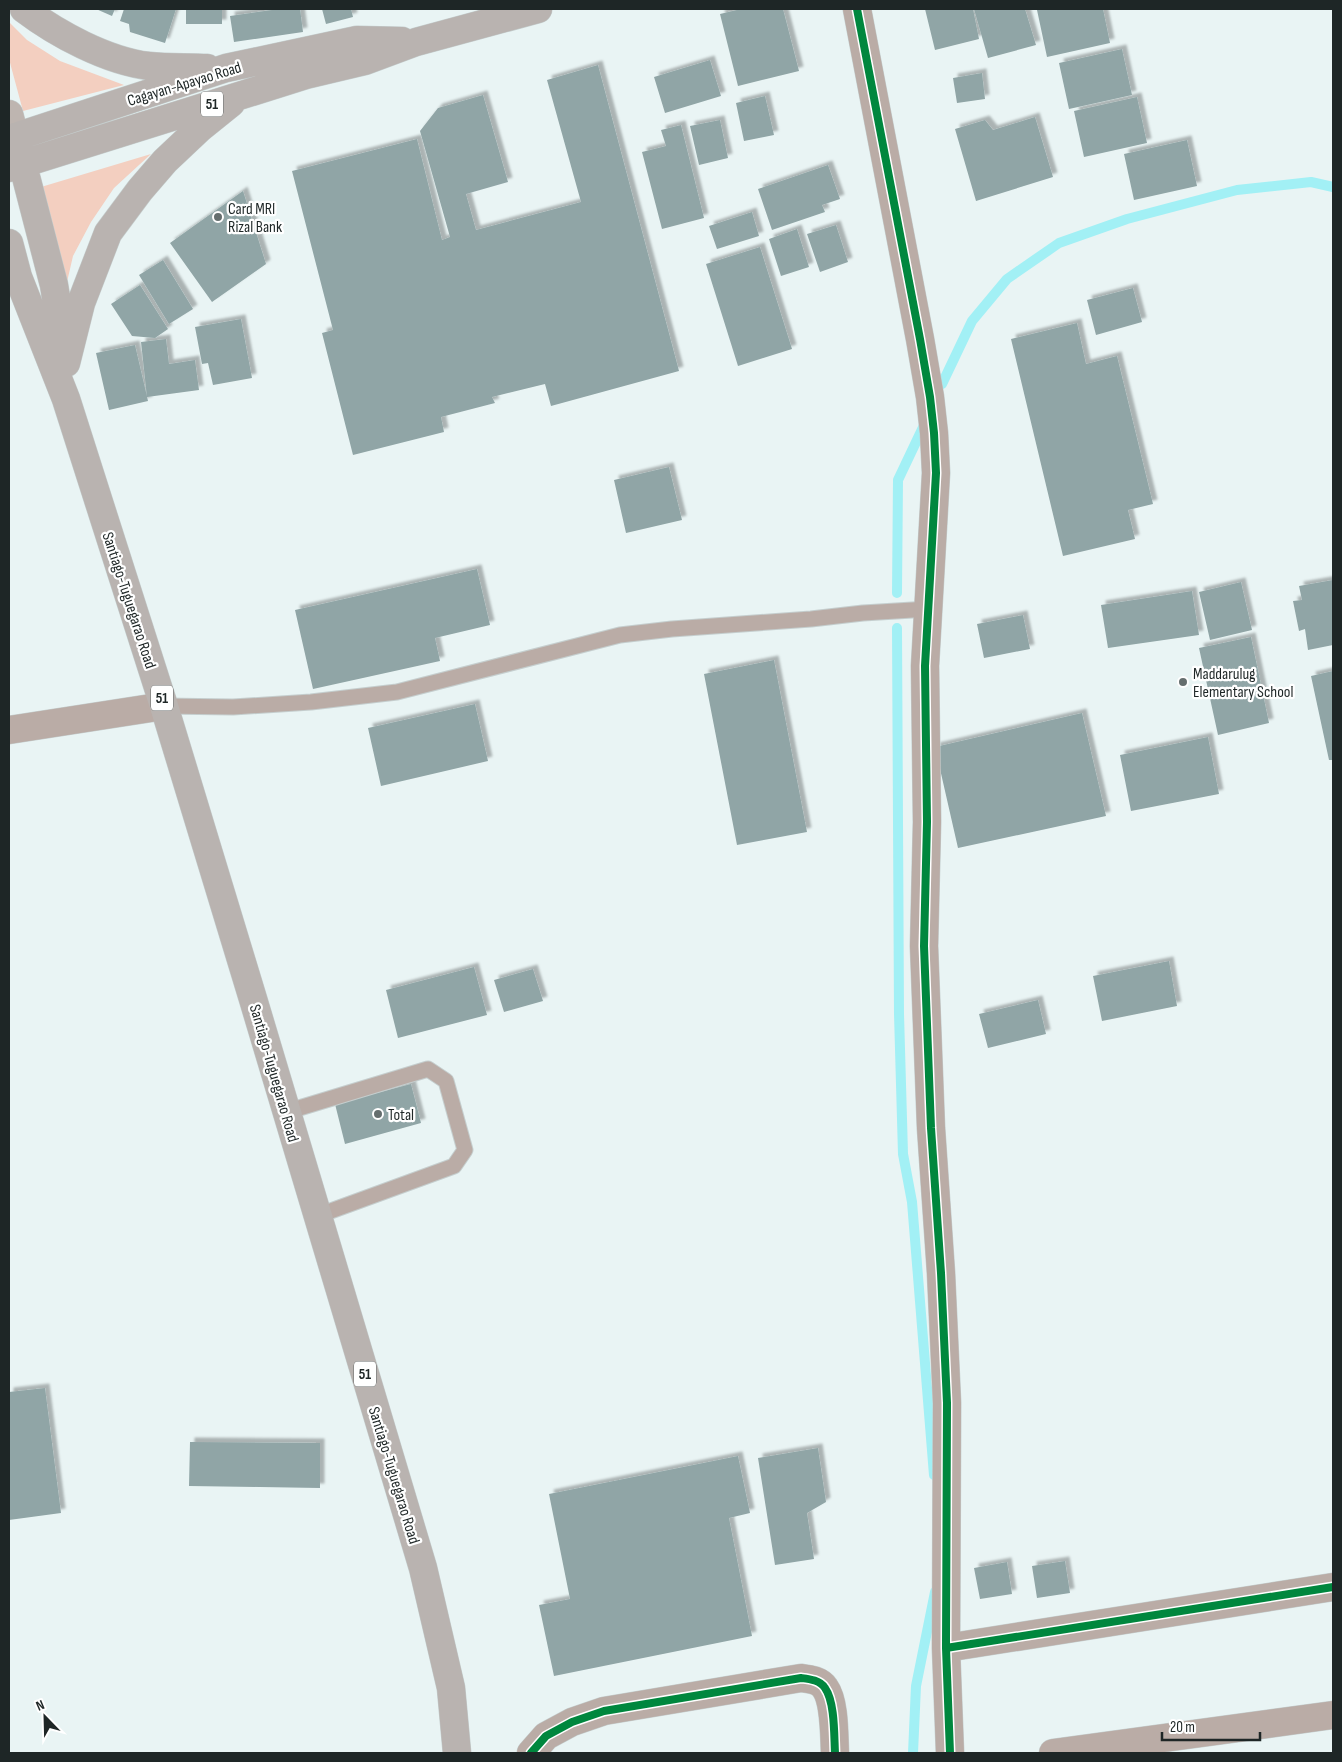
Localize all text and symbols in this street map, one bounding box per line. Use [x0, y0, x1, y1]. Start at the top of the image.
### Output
street label: Cagayan-Apayao Road [125, 58, 244, 111]
road number: 51 [201, 92, 223, 116]
place label: Card MRI Rizal Bank [228, 200, 282, 237]
marker: Card MRI Rizal Bank [212, 211, 224, 223]
street label: Santiago-Tuguegarao Road [98, 530, 160, 671]
place label: Maddarulug Elementary School [1193, 665, 1293, 702]
marker: Maddarulug Elementary School [1177, 676, 1189, 688]
road number: 51 [151, 686, 173, 710]
street label: Santiago-Tuguegarao Road [245, 1002, 302, 1144]
place label: Total [388, 1106, 414, 1125]
marker: Total [372, 1108, 384, 1120]
road number: 51 [354, 1362, 376, 1386]
street label: Santiago-Tuguegarao Road [364, 1405, 423, 1546]
north arrow [20, 1692, 70, 1742]
text: N [33, 1696, 47, 1715]
scale bar [1162, 1710, 1260, 1742]
text: 20 m [1170, 1718, 1195, 1737]

